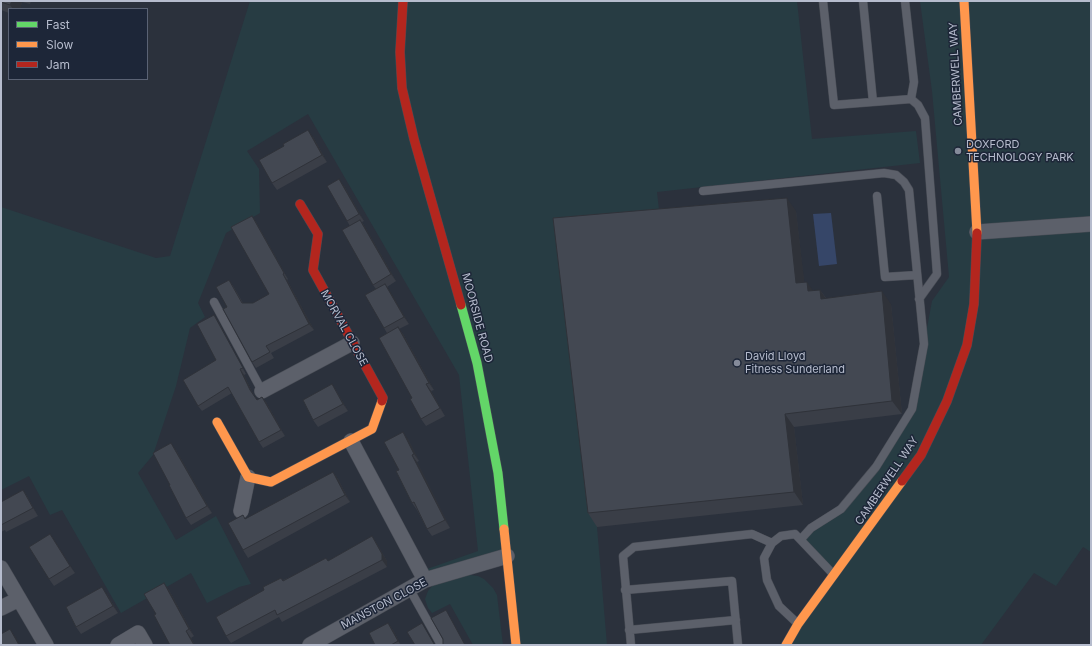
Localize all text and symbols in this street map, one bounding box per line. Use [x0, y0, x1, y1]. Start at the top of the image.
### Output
legend [8, 8, 148, 80]
text: Fast [46, 17, 70, 32]
street label: CAMBERWELL WAY [947, 22, 965, 126]
text: Slow [46, 37, 73, 52]
text: Jam [46, 57, 70, 72]
place label: DOXFORD TECHNOLOGY PARK [966, 138, 1074, 164]
marker: DOXFORD TECHNOLOGY PARK [953, 146, 963, 156]
street label: MOORSIDE ROAD [459, 272, 495, 364]
street label: MORVAL CLOSE [318, 288, 370, 368]
place label: David Lloyd Fitness Sunderland [745, 350, 845, 376]
marker: David Lloyd Fitness Sunderland [732, 358, 742, 368]
street label: CAMBERWELL WAY [853, 434, 921, 528]
street label: MANSTON CLOSE [339, 576, 429, 632]

